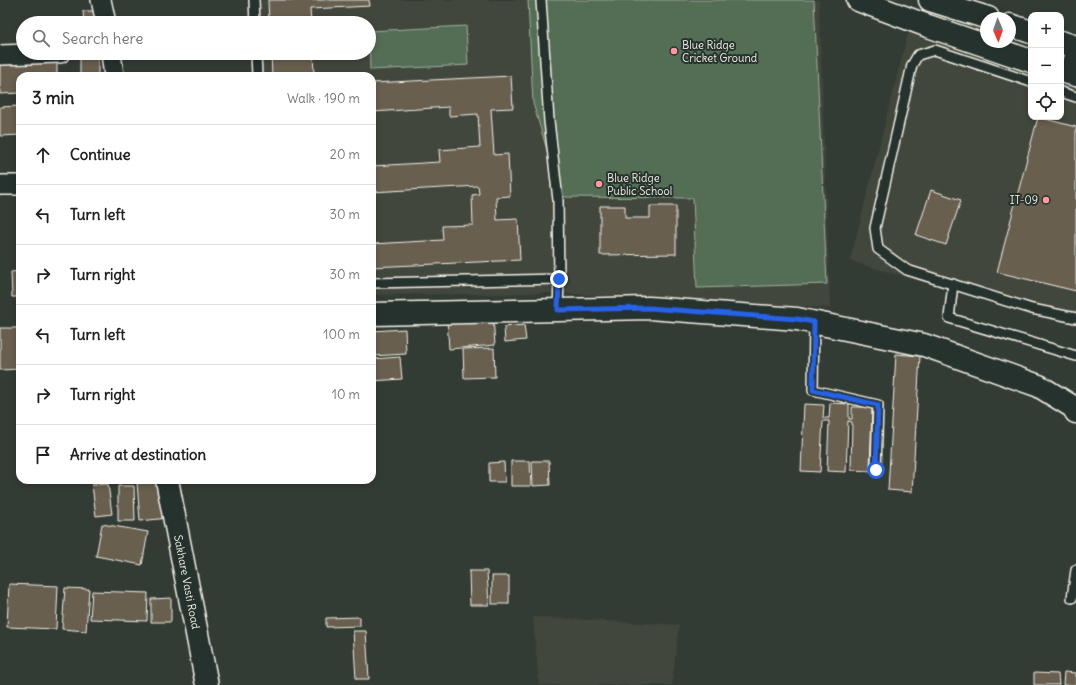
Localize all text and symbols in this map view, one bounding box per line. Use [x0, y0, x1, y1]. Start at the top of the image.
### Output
north arrow [980, 12, 1016, 48]
map controls [1028, 12, 1064, 120]
button: + [1028, 12, 1064, 48]
search box [16, 16, 376, 60]
icon: search [30, 27, 52, 49]
text: Search here [62, 29, 143, 48]
place label: Blue Ridge Cricket Ground [682, 38, 758, 65]
marker: Blue Ridge Cricket Ground [669, 46, 679, 56]
button: − [1028, 48, 1064, 84]
button: locate [1028, 84, 1064, 120]
text: 3 min [32, 87, 74, 109]
text: Walk · 190 m [287, 90, 360, 107]
icon: ahead [32, 144, 54, 166]
text: Continue [70, 145, 131, 164]
text: 20 m [330, 146, 360, 163]
place label: Blue Ridge Public School [607, 171, 672, 198]
marker: Blue Ridge Public School [594, 179, 604, 189]
place label: IT-09 [1010, 193, 1038, 207]
marker: IT-09 [1041, 195, 1051, 205]
icon: left [32, 204, 54, 226]
text: Turn left [70, 205, 125, 224]
text: 30 m [330, 206, 360, 223]
icon: right [32, 264, 54, 286]
text: Turn right [70, 265, 135, 284]
text: 30 m [330, 266, 360, 283]
route end [550, 270, 568, 288]
icon: left [32, 324, 54, 346]
text: Turn left [70, 325, 125, 344]
text: 100 m [323, 326, 360, 343]
icon: right [32, 384, 54, 406]
text: Turn right [70, 385, 135, 404]
text: 10 m [332, 386, 360, 403]
icon: arrive [32, 444, 54, 466]
text: Arrive at destination [70, 445, 206, 464]
route start [867, 461, 885, 479]
street label: Sakhare Vasti Road [171, 534, 203, 631]

